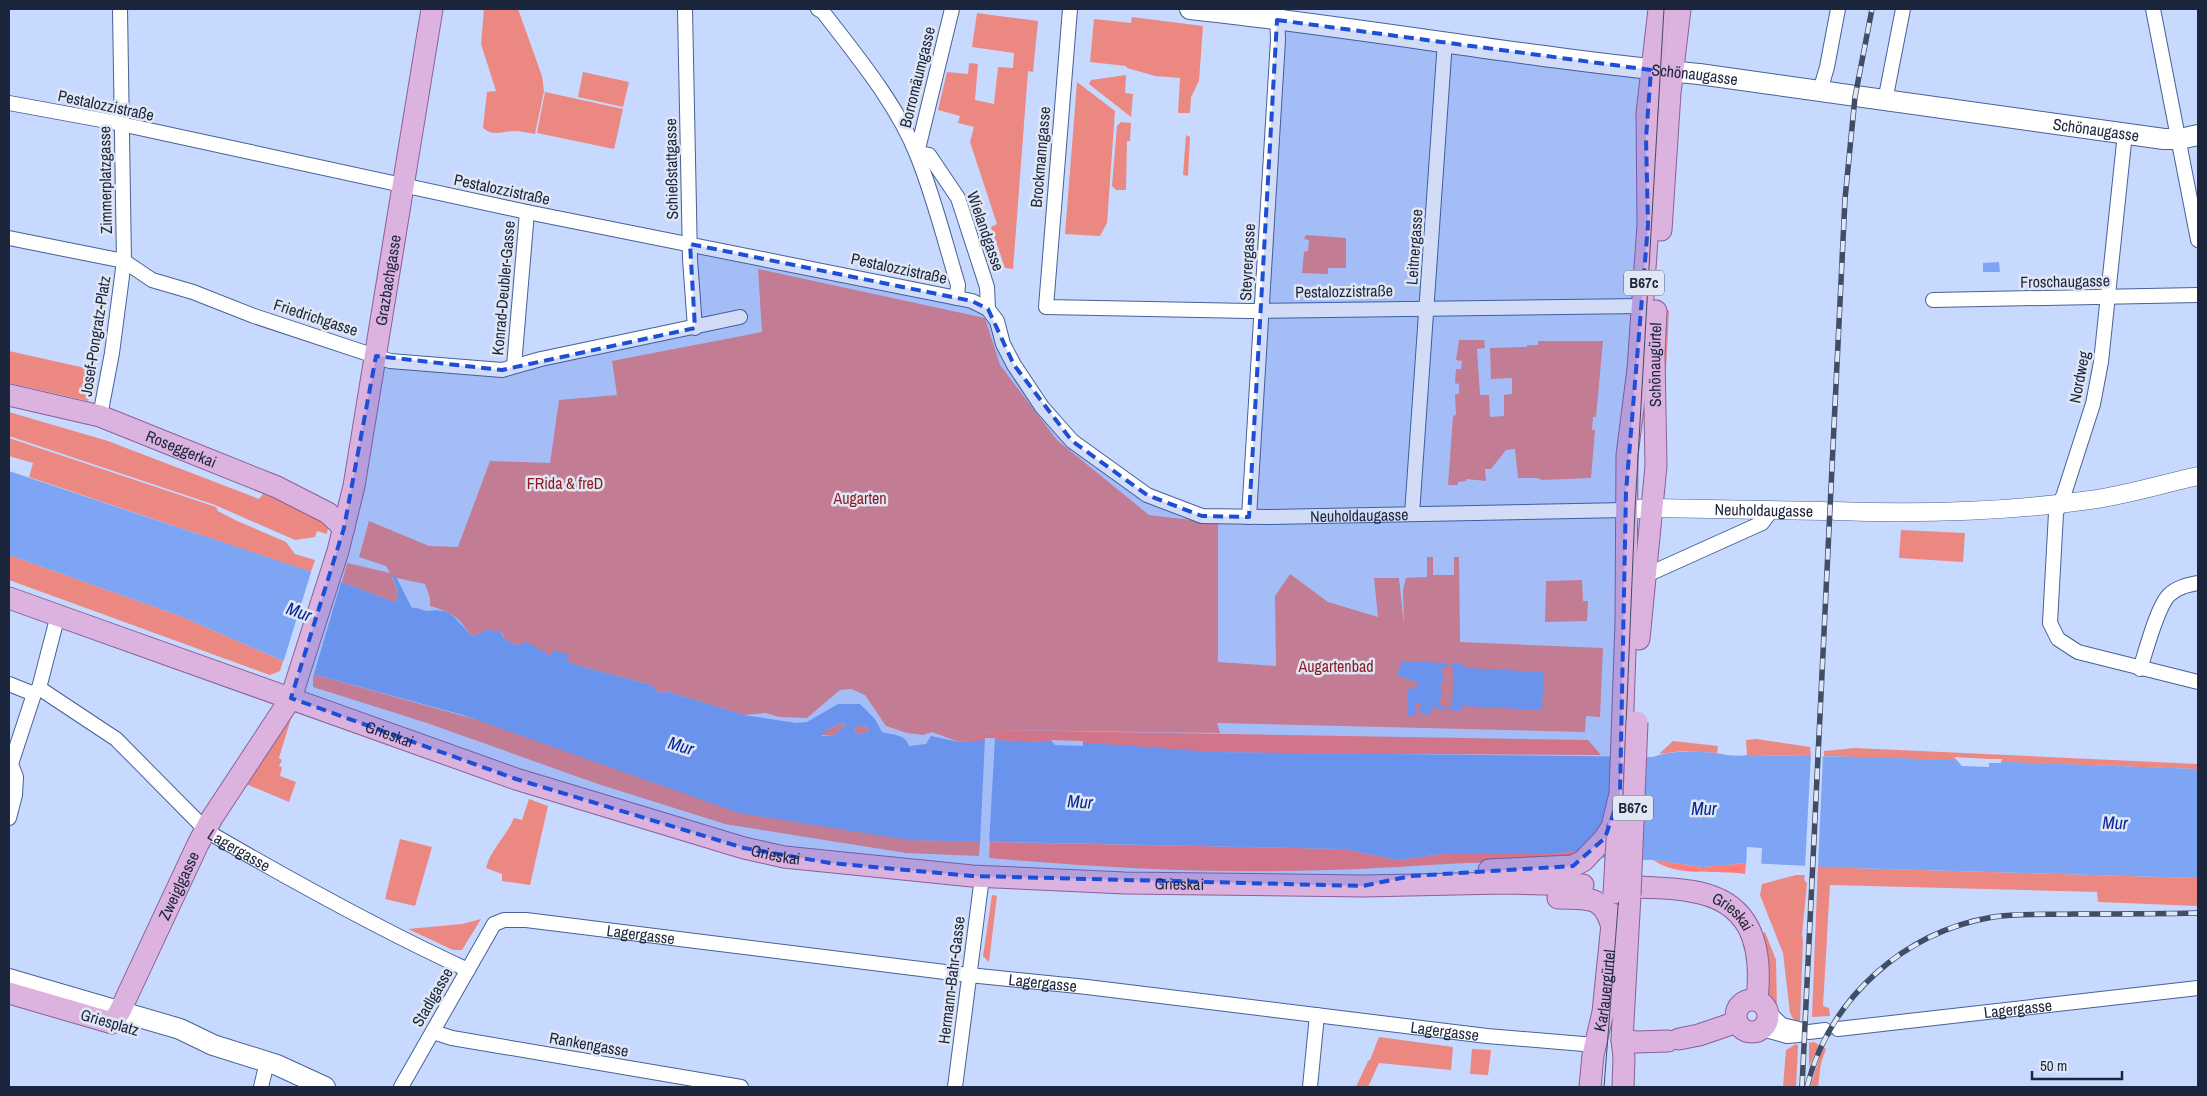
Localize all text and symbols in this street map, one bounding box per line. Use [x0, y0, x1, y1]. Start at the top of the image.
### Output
street label: Borromäumgasse [894, 24, 940, 130]
street label: Schönaugasse [1650, 58, 1739, 90]
street label: Pestalozzistraße [56, 84, 156, 126]
street label: Brockmanngasse [1025, 106, 1055, 208]
street label: Schönaugasse [2051, 113, 2140, 146]
street label: Schießstattgasse [659, 118, 683, 220]
street label: Zimmerplatzgasse [93, 126, 117, 234]
street label: Pestalozzistraße [452, 168, 552, 210]
street label: Wielandgasse [962, 188, 1010, 274]
street label: Leitnergasse [1400, 208, 1428, 286]
street label: Konrad-Deubler-Gasse [486, 220, 520, 356]
street label: Steyrergasse [1234, 223, 1260, 301]
street label: Grazbachgasse [369, 233, 406, 327]
street label: Pestalozzistraße [849, 247, 949, 289]
street label: Froschaugasse [2020, 269, 2110, 293]
road number: B67c [1624, 270, 1664, 296]
street label: Josef-Pongratz-Platz [75, 274, 115, 398]
street label: Pestalozzistraße [1295, 279, 1393, 303]
street label: Friedrichgasse [271, 293, 361, 341]
street label: Schönaugürtel [1643, 322, 1666, 407]
street label: Nordweg [2063, 348, 2095, 405]
street label: Roseggerkai [143, 425, 220, 473]
park label: FRida & freD [527, 472, 603, 494]
park label: Augarten [832, 487, 887, 509]
street label: Neuholdaugasse [1714, 498, 1813, 522]
street label: Neuholdaugasse [1310, 503, 1409, 527]
water label: Mur [283, 595, 316, 628]
park label: Augartenbad [1297, 655, 1374, 677]
street label: Grieskai [362, 715, 417, 753]
water label: Mur [665, 730, 698, 762]
water label: Mur [1067, 788, 1094, 815]
road number: B67c [1613, 796, 1653, 820]
water label: Mur [1691, 796, 1718, 821]
water label: Mur [2102, 810, 2129, 835]
street label: Lagergasse [204, 823, 274, 876]
street label: Grieskai [749, 839, 801, 870]
street label: Zweiglgasse [153, 848, 204, 924]
street label: Grieskai [1154, 872, 1204, 895]
street label: Grieskai [1709, 887, 1759, 934]
street label: Hermann-Bahr-Gasse [932, 915, 970, 1045]
street label: Lagergasse [605, 919, 676, 949]
street label: Karlauergürtel [1588, 948, 1620, 1034]
street label: Stadlgasse [406, 963, 458, 1031]
street label: Lagergasse [1008, 968, 1078, 997]
street label: Lagergasse [1983, 994, 2053, 1023]
street label: Griesplatz [78, 1003, 142, 1041]
street label: Lagergasse [1410, 1016, 1480, 1046]
street label: Rankengasse [548, 1026, 630, 1062]
scale bar [2032, 1048, 2122, 1080]
text: 50 m [2040, 1055, 2067, 1076]

